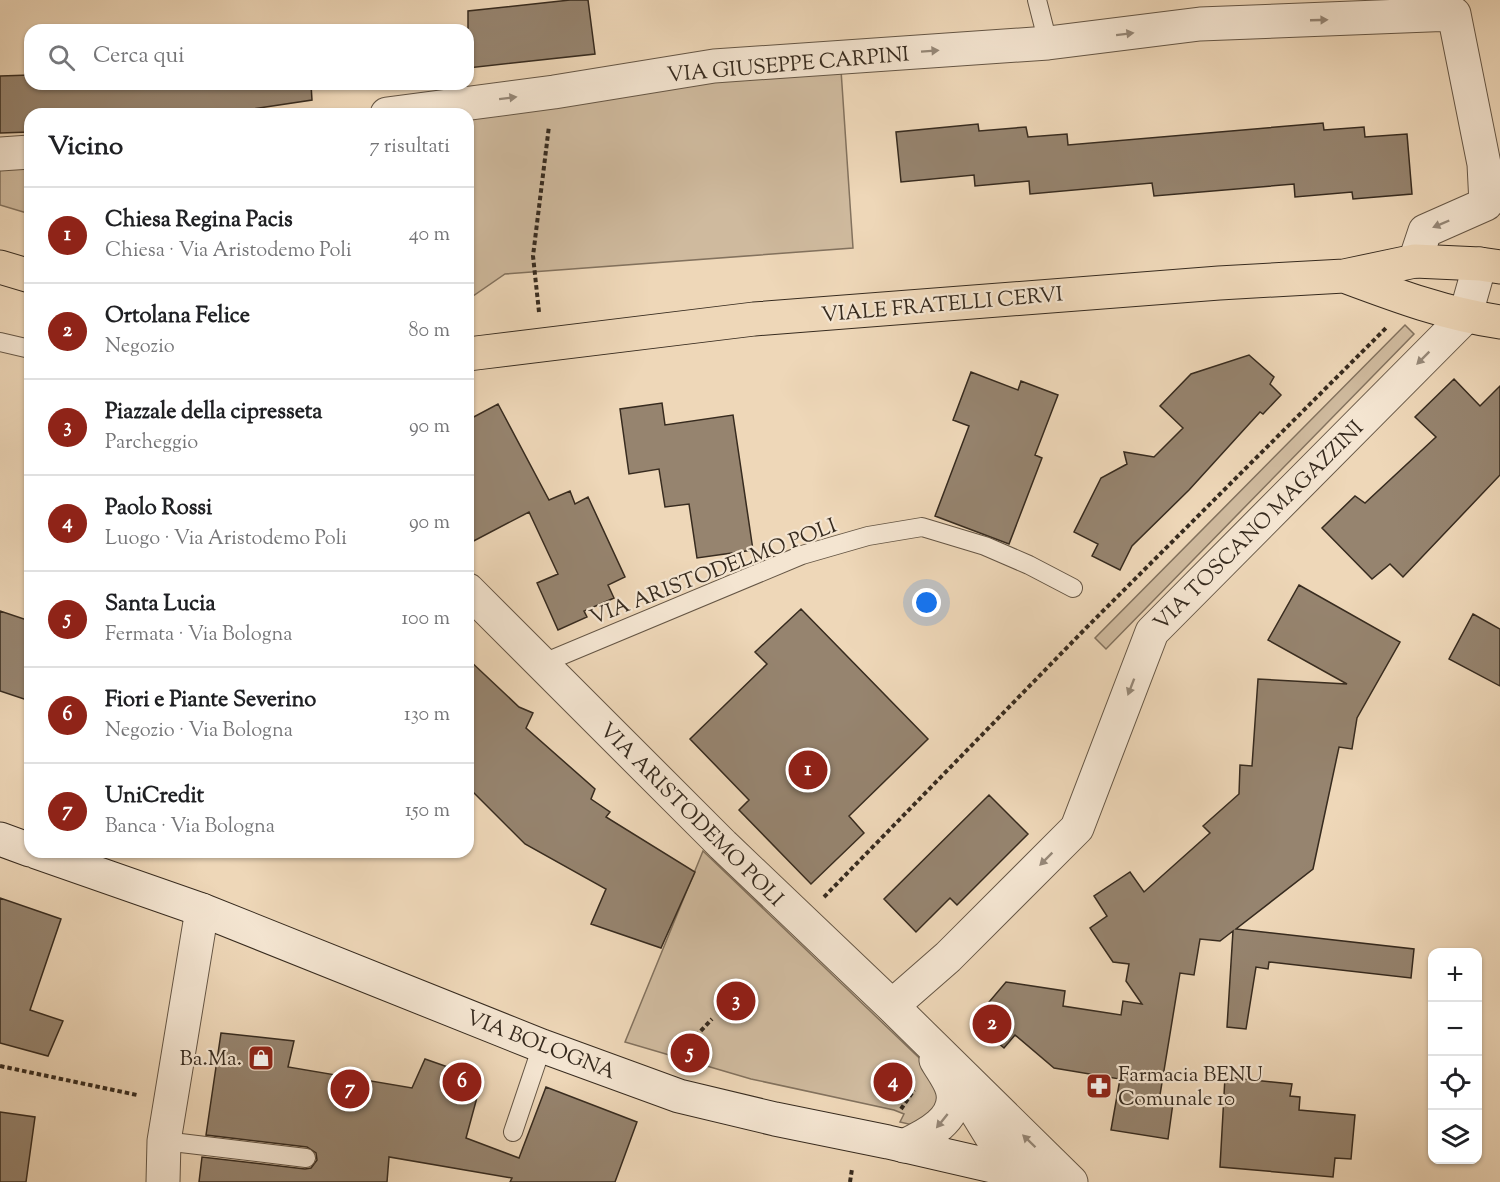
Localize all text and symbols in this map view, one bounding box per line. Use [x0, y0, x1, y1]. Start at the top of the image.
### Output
one-way arrow [1309, 15, 1328, 24]
search box [24, 24, 474, 90]
one-way arrow [1115, 29, 1134, 38]
street label: VIA GIUSEPPE CARPINI [666, 40, 911, 92]
icon: search [45, 41, 78, 74]
text: Cerca qui [93, 41, 184, 73]
one-way arrow [921, 46, 940, 56]
one-way arrow [498, 94, 517, 103]
text: Vicino [48, 129, 123, 166]
text: 7 risultati [369, 133, 450, 162]
text: Chiesa Regina Pacis [105, 205, 293, 237]
one-way arrow [1432, 220, 1450, 229]
text: 1 [64, 221, 71, 250]
text: 40 m [409, 221, 450, 250]
text: Chiesa · Via Aristodemo Poli [105, 237, 352, 266]
street label: VIALE FRATELLI CERVI [820, 280, 1064, 332]
text: Ortolana Felice [105, 301, 250, 333]
text: 2 [63, 317, 72, 346]
text: 80 m [409, 317, 450, 346]
text: Negozio [105, 333, 175, 362]
one-way arrow [1417, 351, 1431, 365]
text: Piazzale della cipresseta [105, 397, 322, 429]
text: 3 [63, 413, 72, 442]
text: 90 m [409, 413, 450, 442]
street label: VIA TOSCANO MAGAZZINI [1148, 414, 1371, 638]
text: Parcheggio [105, 429, 198, 458]
text: Paolo Rossi [105, 493, 212, 525]
text: 4 [62, 509, 73, 538]
text: 90 m [409, 509, 450, 538]
street label: VIA ARISTODELMO POLI [586, 512, 842, 634]
text: Luogo · Via Aristodemo Poli [105, 525, 347, 554]
your location [912, 588, 941, 617]
text: Santa Lucia [105, 589, 216, 621]
text: 5 [64, 605, 71, 634]
text: 100 m [401, 605, 450, 634]
text: Fermata · Via Bologna [105, 621, 292, 650]
one-way arrow [1125, 678, 1135, 696]
text: Fiori e Piante Severino [105, 685, 316, 717]
text: 6 [63, 701, 72, 730]
text: 130 m [404, 701, 450, 730]
text: Negozio · Via Bologna [105, 717, 293, 746]
street label: VIA ARISTODEMO POLI [592, 717, 790, 914]
pin: 1 [788, 748, 828, 792]
text: UniCredit [105, 781, 204, 813]
text: 7 [62, 797, 73, 826]
text: 150 m [405, 797, 450, 826]
text: Banca · Via Bologna [105, 813, 275, 842]
one-way arrow [1039, 852, 1053, 867]
map controls [1428, 948, 1482, 1164]
button: + [1428, 948, 1482, 1002]
pin: 3 [716, 978, 756, 1024]
pin: 2 [972, 1002, 1012, 1046]
button: − [1428, 1002, 1482, 1056]
street label: VIA BOLOGNA [461, 1004, 619, 1088]
pin: 5 [670, 1030, 710, 1076]
shop icon: Ba.Ma. [246, 1043, 276, 1073]
place label: Ba.Ma. [180, 1045, 242, 1075]
button: locate [1428, 1056, 1482, 1110]
pin: 6 [442, 1060, 482, 1104]
pin: 4 [874, 1060, 912, 1104]
place label: Farmacia BENU Comunale 10 [1118, 1061, 1263, 1115]
pin: 7 [330, 1066, 370, 1112]
pharmacy icon: Farmacia BENU Comunale 10 [1084, 1071, 1114, 1101]
button: layers [1428, 1110, 1482, 1164]
one-way arrow [936, 1113, 949, 1128]
one-way arrow [1021, 1134, 1036, 1148]

